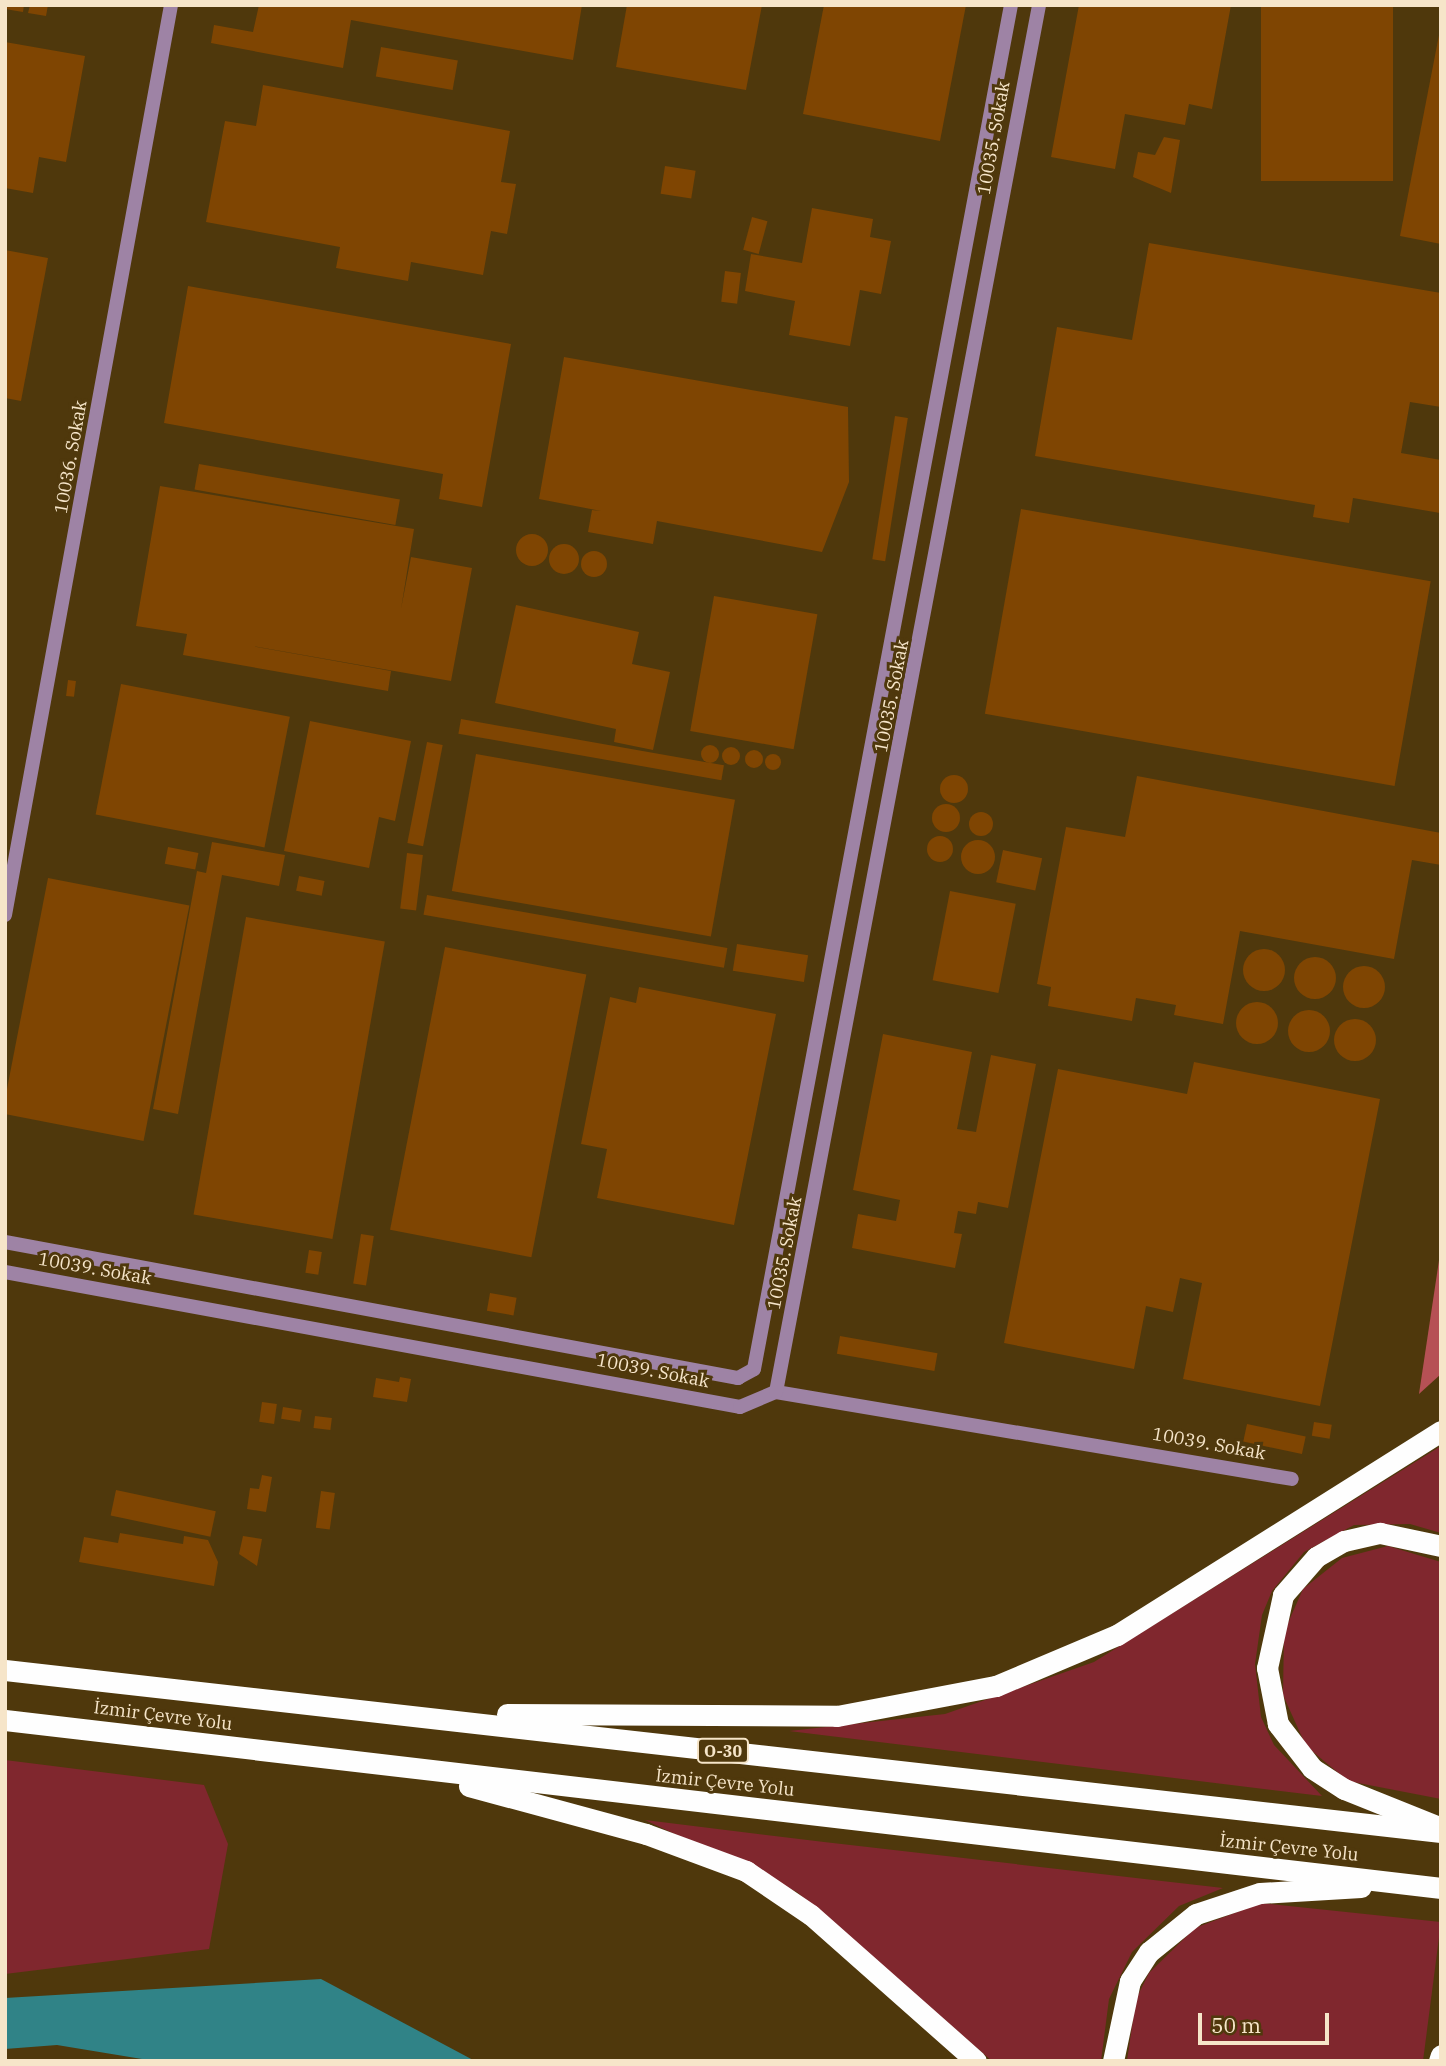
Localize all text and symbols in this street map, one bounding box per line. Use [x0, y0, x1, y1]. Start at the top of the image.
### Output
street label: 10035. Sokak [973, 80, 1015, 196]
street label: 10036. Sokak [50, 399, 92, 515]
street label: 10035. Sokak [870, 638, 914, 754]
street label: 10035. Sokak [763, 1195, 807, 1311]
street label: 10039. Sokak [37, 1248, 153, 1290]
street label: 10039. Sokak [595, 1349, 711, 1393]
street label: 10039. Sokak [1151, 1423, 1267, 1465]
street label: İzmir Çevre Yolu [92, 1697, 234, 1735]
road number: O-30 [697, 1738, 749, 1764]
street label: İzmir Çevre Yolu [654, 1765, 796, 1801]
street label: İzmir Çevre Yolu [1218, 1830, 1360, 1866]
scale bar [1201, 2000, 1332, 2044]
text: 50 m [1211, 2011, 1261, 2039]

